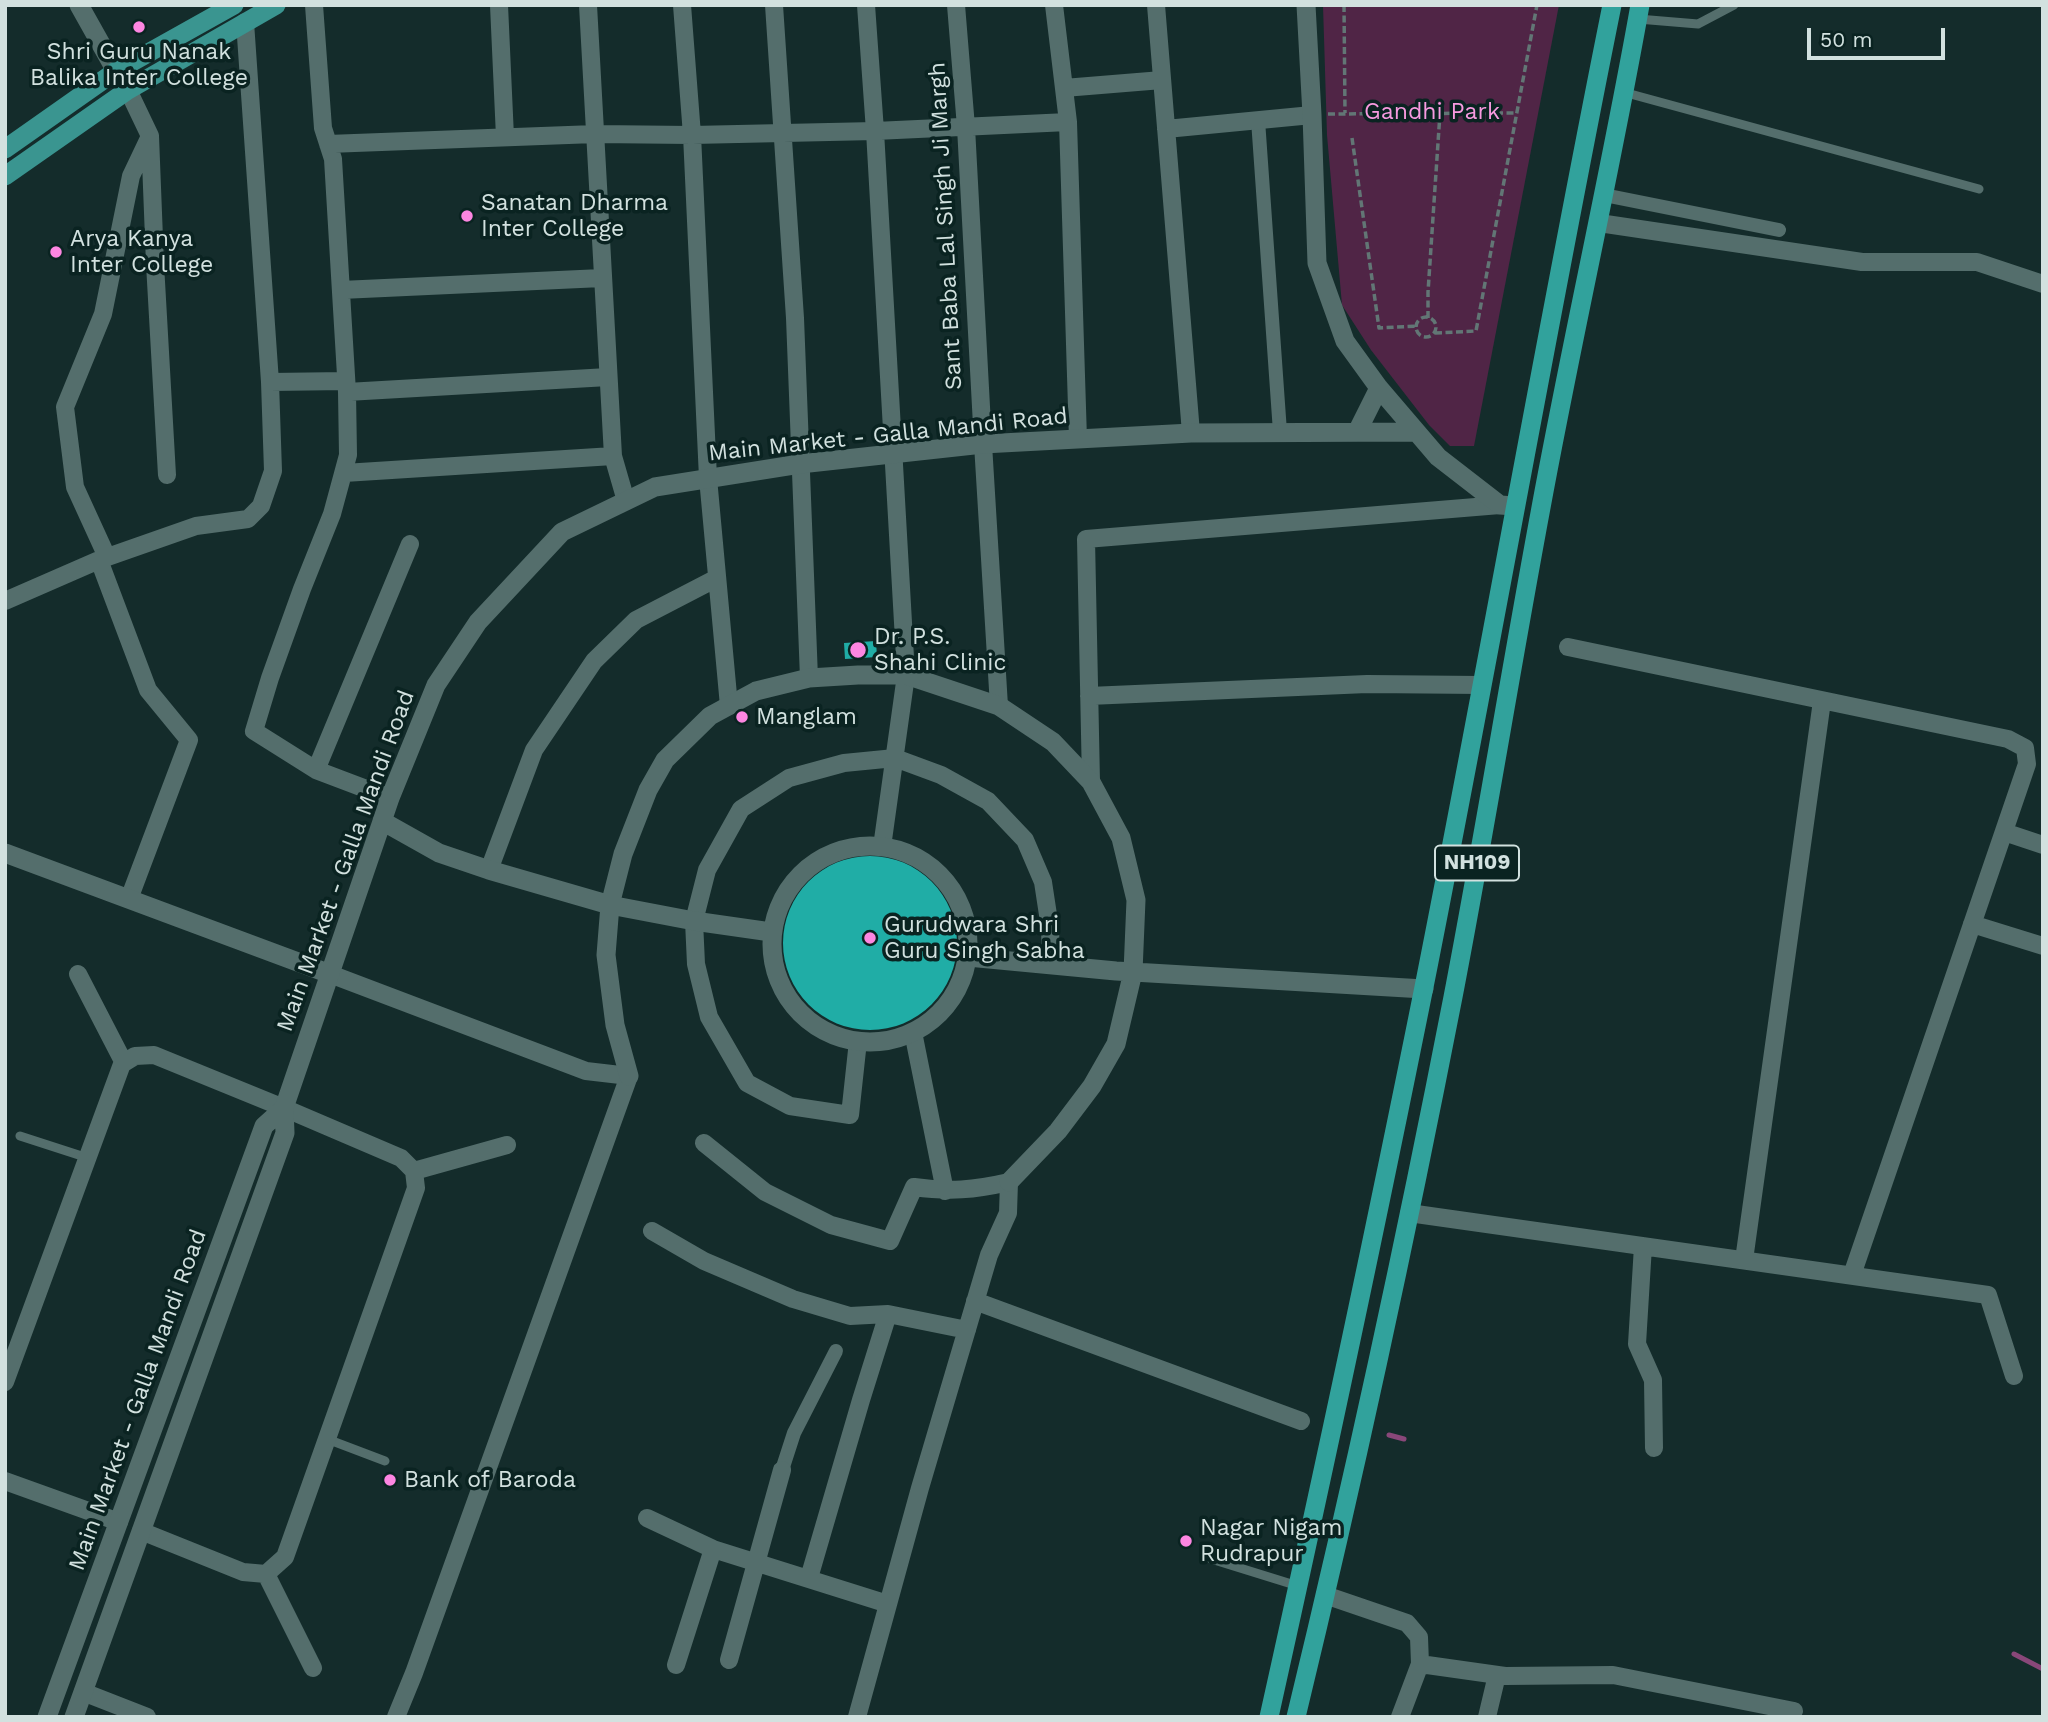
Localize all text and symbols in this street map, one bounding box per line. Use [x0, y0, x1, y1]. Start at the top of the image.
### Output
scale bar [1810, 14, 1948, 58]
marker: Shri Guru Nanak Balika Inter College [131, 19, 147, 35]
text: 50 m [1820, 27, 1872, 52]
place label: Shri Guru Nanak Balika Inter College [30, 38, 248, 92]
street label: Sant Baba Lal Singh Ji Margh [924, 61, 968, 391]
park label: Gandhi Park [1364, 98, 1500, 126]
place label: Sanatan Dharma Inter College [481, 189, 668, 243]
marker: Sanatan Dharma Inter College [459, 208, 475, 224]
place label: Arya Kanya Inter College [70, 225, 213, 279]
marker: Arya Kanya Inter College [48, 244, 64, 260]
street label: Main Market - Galla Mandi Road [707, 402, 1069, 468]
place label: Dr. P.S. Shahi Clinic [874, 623, 1006, 677]
marker: Dr. P.S. Shahi Clinic [848, 640, 868, 660]
street label: Main Market - Galla Mandi Road [271, 687, 421, 1035]
place label: Manglam [756, 703, 857, 731]
marker: Manglam [734, 709, 750, 725]
road number: NH109 [1435, 846, 1519, 880]
place label: Gurudwara Shri Guru Singh Sabha [884, 911, 1085, 965]
marker: Gurudwara Shri Guru Singh Sabha [862, 930, 878, 946]
street label: Main Market - Galla Mandi Road [63, 1226, 213, 1574]
place label: Bank of Baroda [404, 1466, 576, 1494]
marker: Bank of Baroda [382, 1472, 398, 1488]
place label: Nagar Nigam Rudrapur [1200, 1514, 1342, 1568]
marker: Nagar Nigam Rudrapur [1178, 1533, 1194, 1549]

